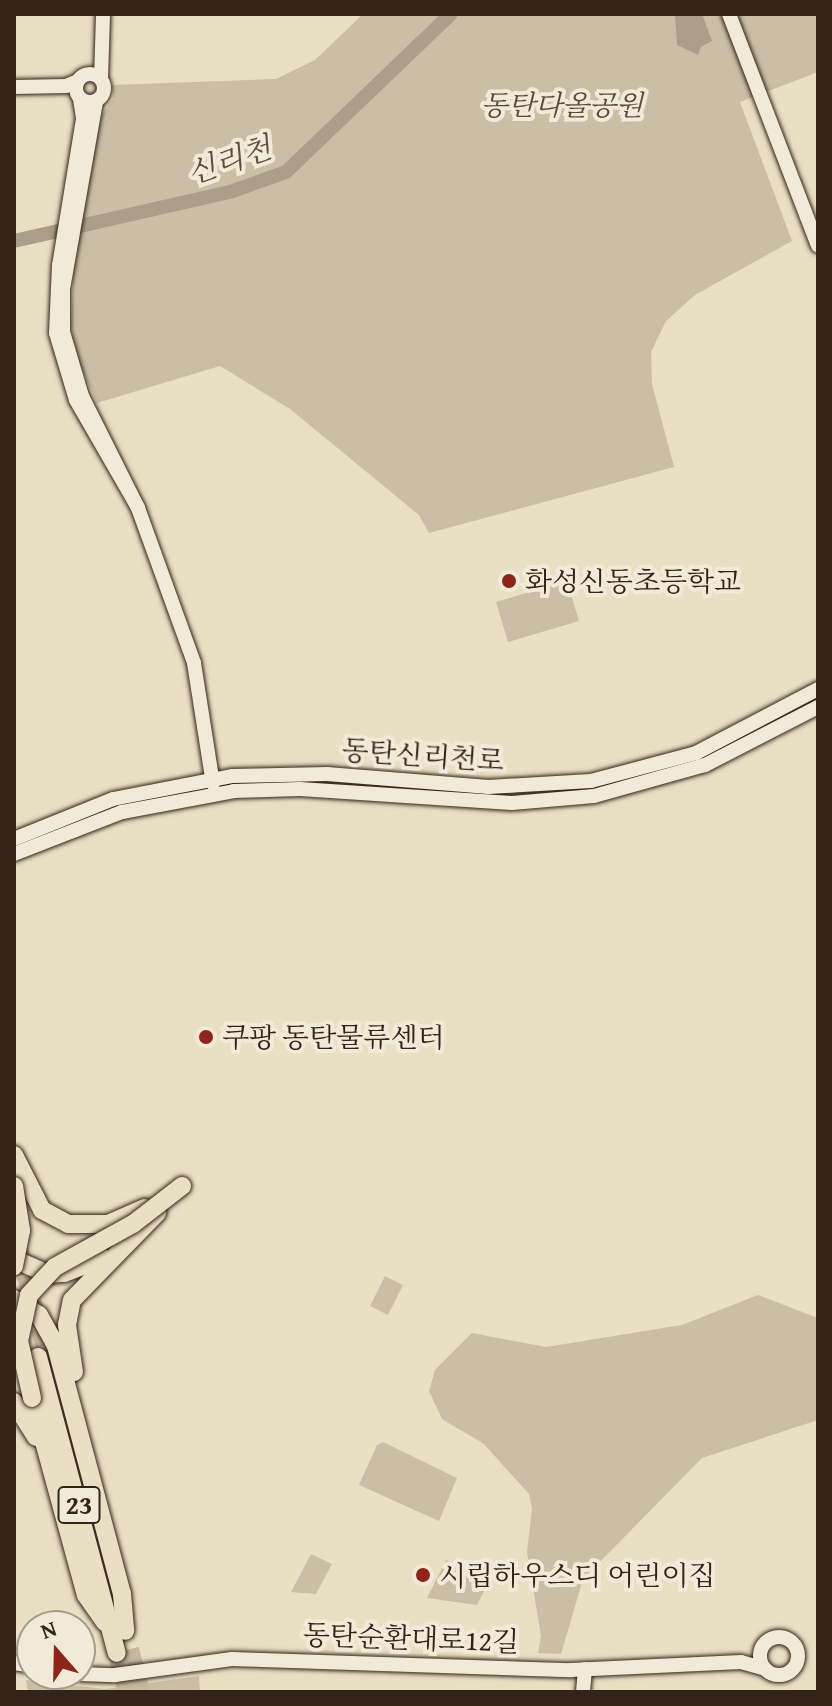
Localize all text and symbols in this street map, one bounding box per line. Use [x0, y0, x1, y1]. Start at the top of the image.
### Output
park label: 동탄다올공원 [481, 88, 643, 122]
water label: 신리천 [182, 129, 276, 191]
place label: 화성신동초등학교 [525, 564, 741, 598]
marker: 화성신동초등학교 [500, 572, 518, 590]
street label: 동탄신리천로 [341, 733, 505, 777]
place label: 쿠팡 동탄물류센터 [222, 1020, 445, 1054]
marker: 쿠팡 동탄물류센터 [197, 1028, 215, 1046]
road number: 23 [57, 1483, 101, 1527]
place label: 시립하우스디 어린이집 [439, 1558, 716, 1592]
marker: 시립하우스디 어린이집 [414, 1566, 432, 1584]
north arrow [16, 1610, 96, 1690]
text: N [36, 1612, 61, 1647]
street label: 동탄순환대로12길 [302, 1617, 520, 1659]

